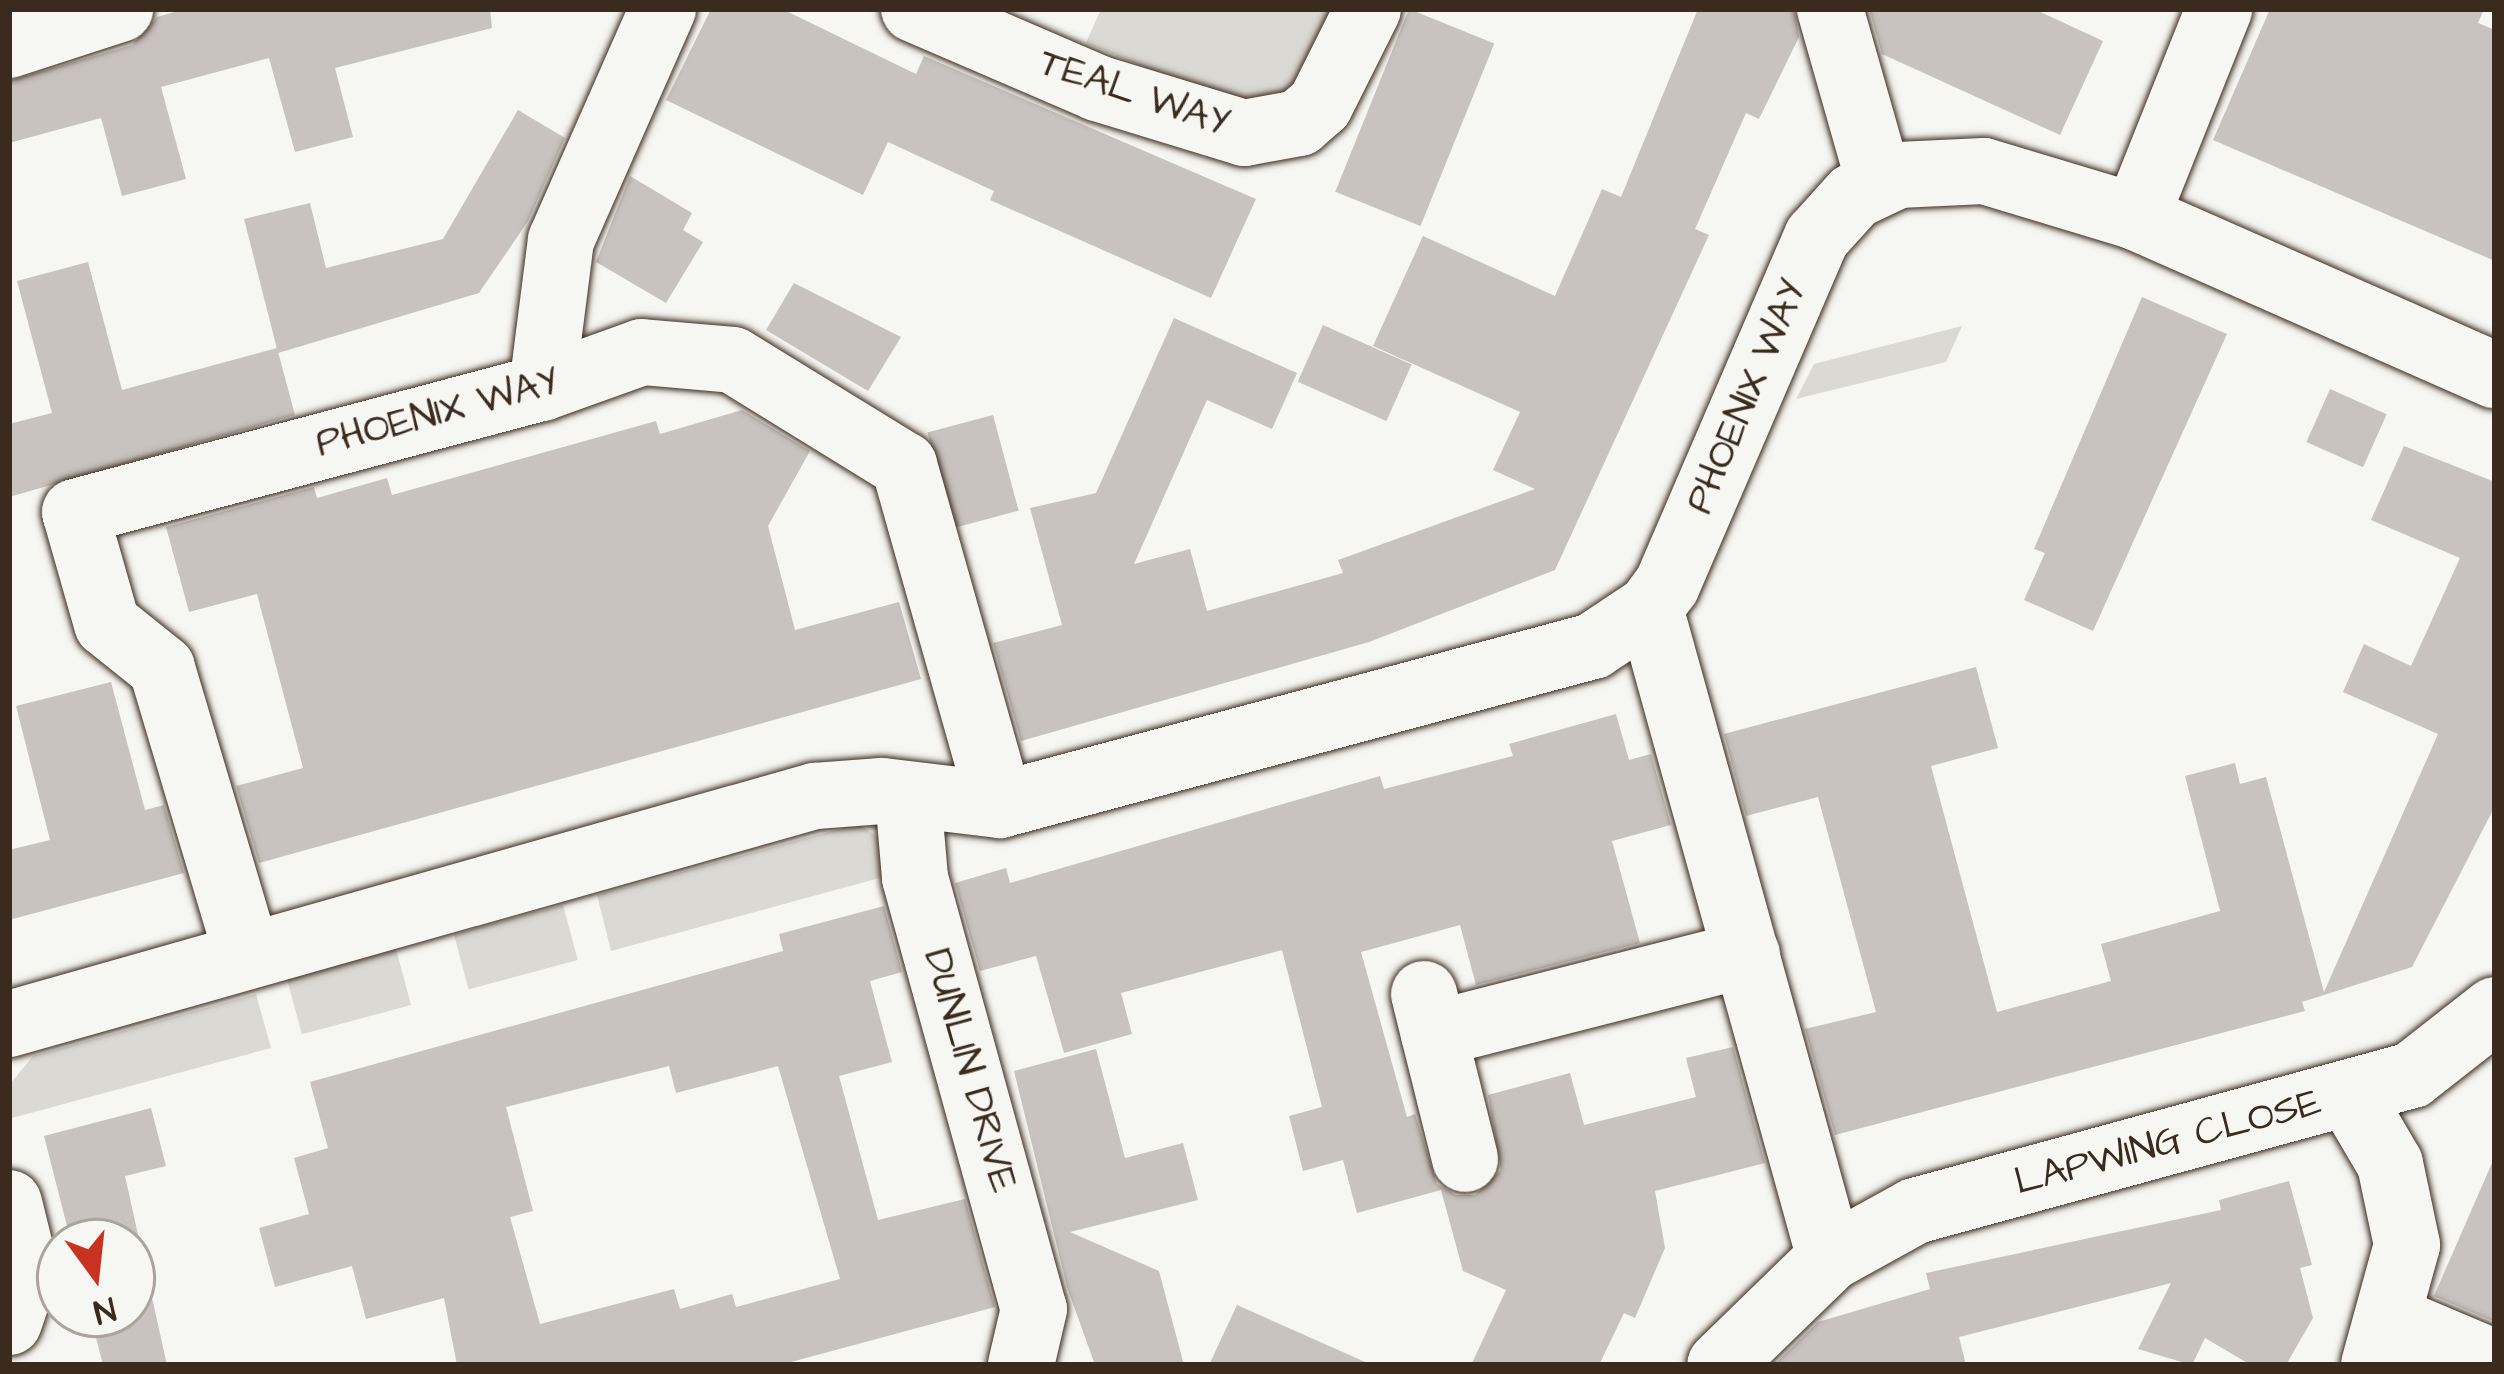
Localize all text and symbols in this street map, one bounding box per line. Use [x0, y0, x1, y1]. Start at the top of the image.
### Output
street label: TEAL WAY [1033, 40, 1235, 148]
street label: PHOENIX WAY [1678, 273, 1818, 521]
street label: PHOENIX WAY [311, 359, 565, 469]
street label: DUNLIN DRIVE [912, 944, 1026, 1198]
street label: LAPWING CLOSE [2010, 1080, 2326, 1206]
north arrow [36, 1218, 156, 1338]
text: N [89, 1285, 121, 1335]

